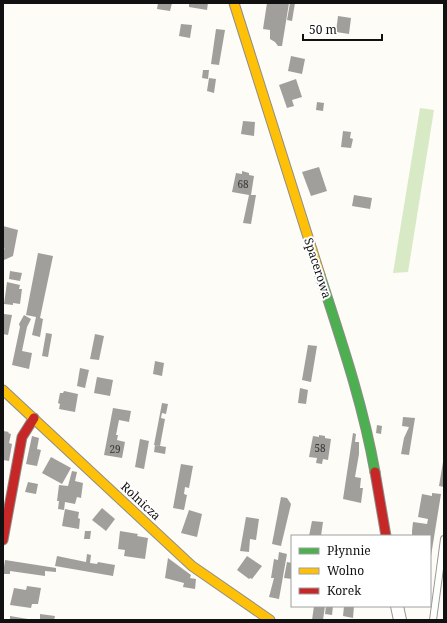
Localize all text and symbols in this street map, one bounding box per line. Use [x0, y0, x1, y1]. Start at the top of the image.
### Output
scale bar [303, 16, 382, 42]
text: 50 m [309, 21, 337, 38]
house number: 68 [237, 177, 249, 191]
street label: Spacerowa [300, 236, 336, 301]
house number: 58 [314, 441, 326, 455]
house number: 29 [109, 442, 121, 456]
street label: Rolnicza [117, 478, 165, 524]
legend [291, 535, 431, 607]
text: Płynnie [327, 542, 371, 559]
text: Wolno [327, 562, 364, 579]
text: Korek [327, 582, 362, 599]

